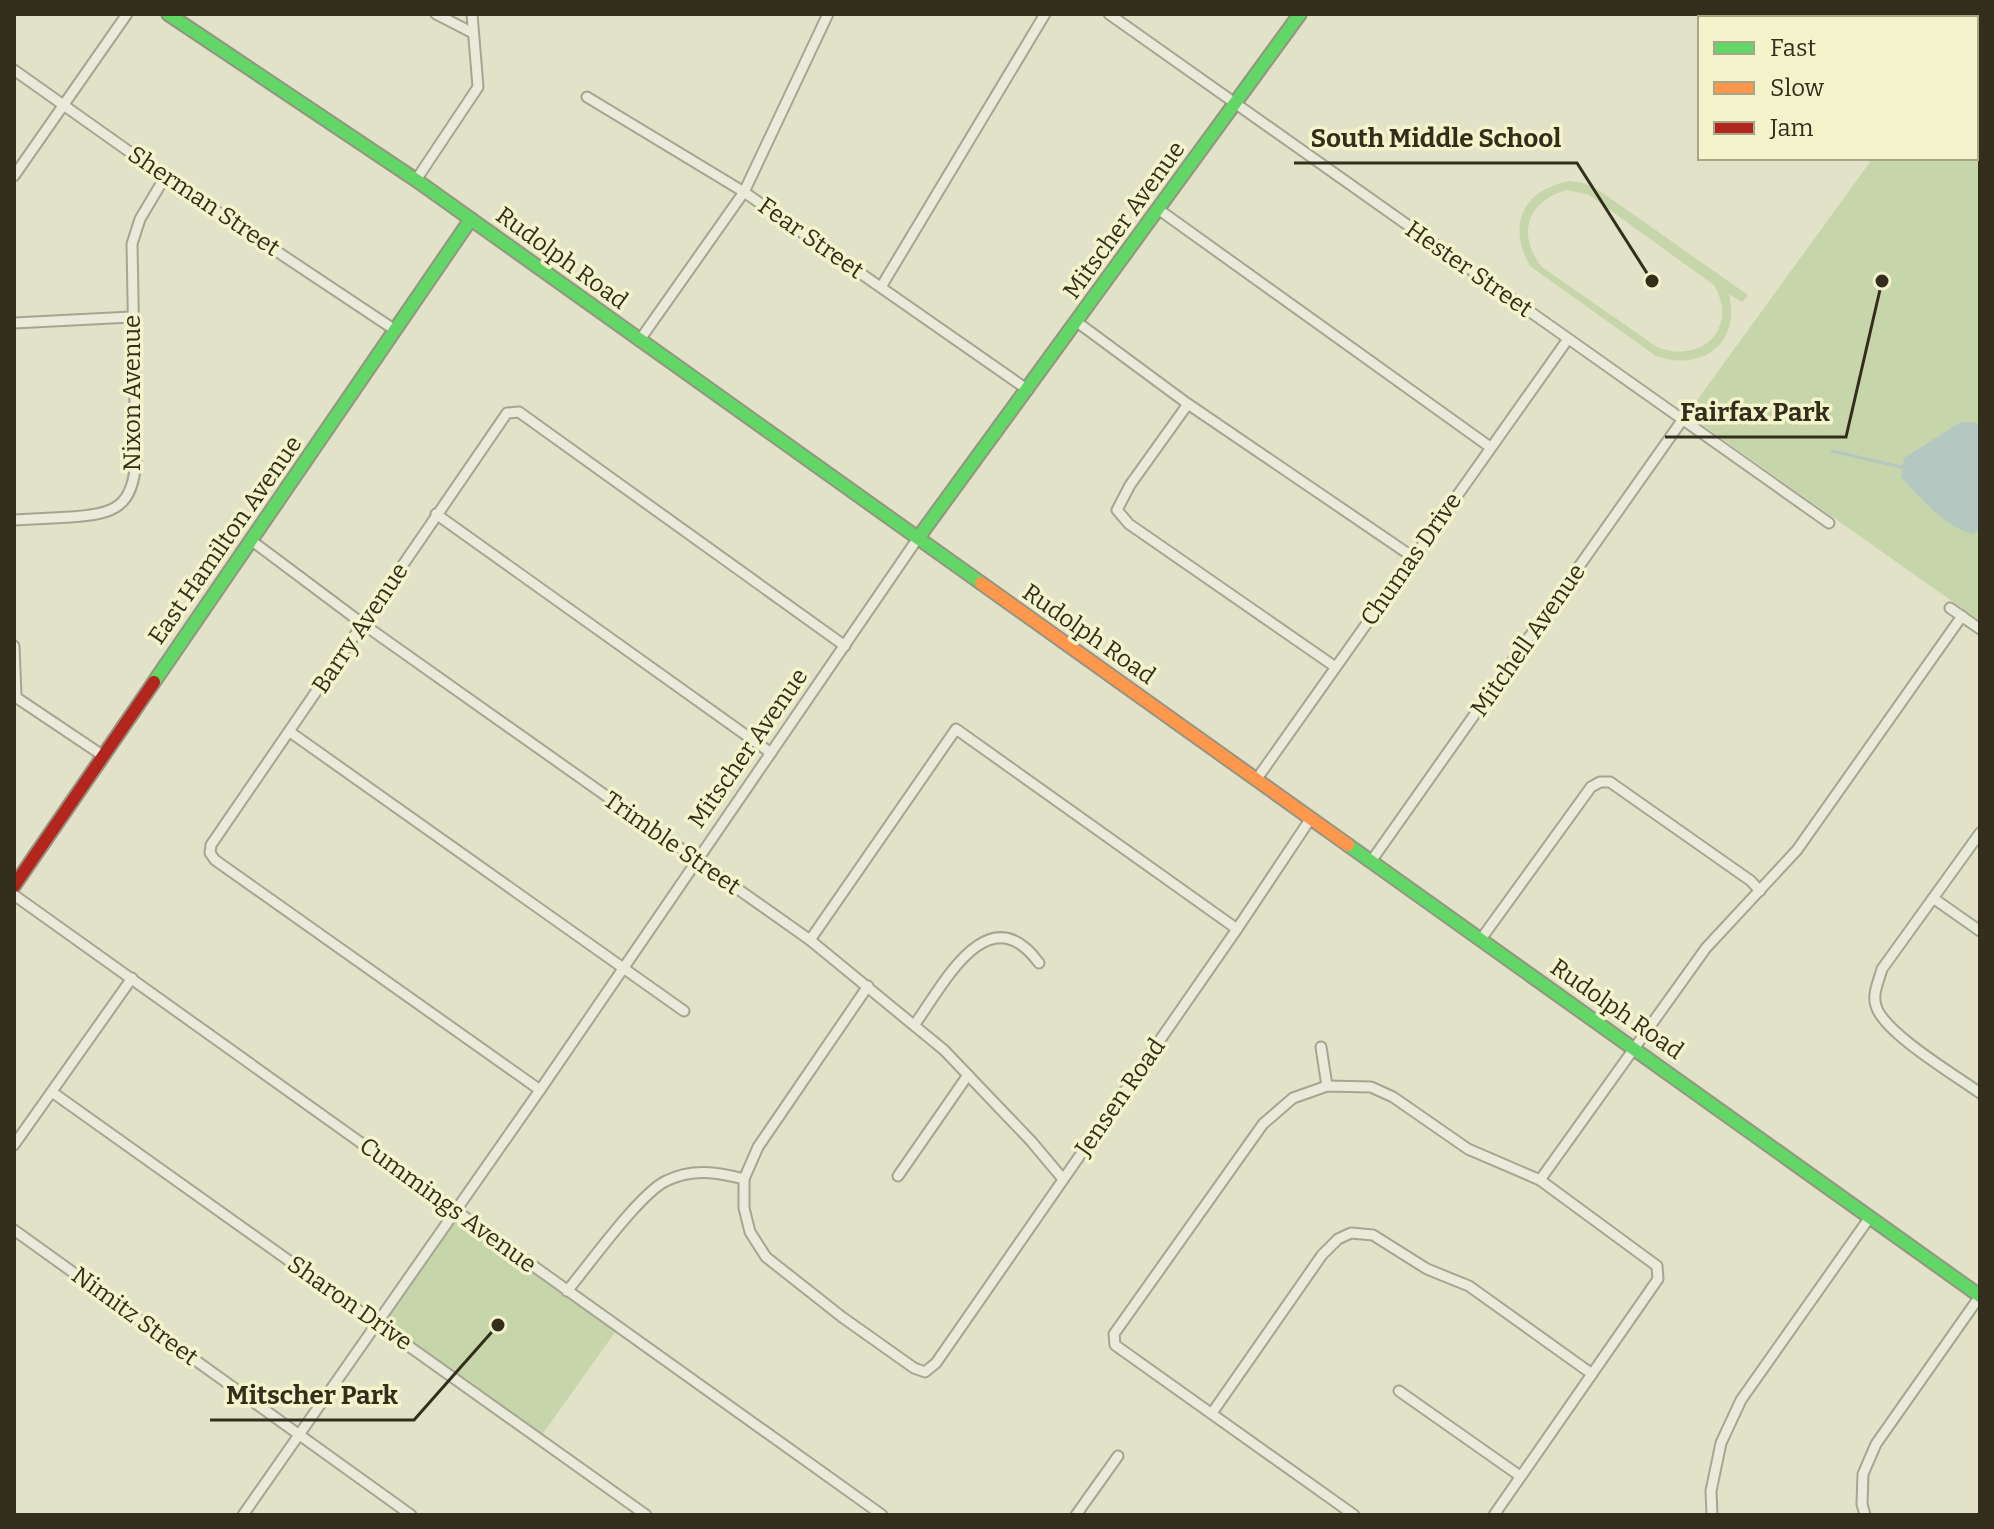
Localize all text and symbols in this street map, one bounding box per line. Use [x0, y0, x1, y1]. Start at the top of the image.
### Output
legend [1698, 16, 1978, 160]
text: Fast [1770, 34, 1816, 62]
text: Slow [1770, 74, 1825, 102]
callout: South Middle School [1294, 113, 1577, 163]
text: Jam [1769, 114, 1814, 142]
text: South Middle School [1311, 123, 1561, 154]
street label: Mitscher Avenue [1057, 136, 1191, 304]
street label: Sherman Street [123, 140, 285, 262]
street label: Fear Street [753, 192, 869, 285]
street label: Rudolph Road [491, 201, 633, 315]
street label: Hester Street [1400, 215, 1538, 323]
street label: Nixon Avenue [118, 315, 146, 471]
callout: Fairfax Park [1665, 387, 1846, 437]
text: Fairfax Park [1680, 397, 1830, 428]
street label: East Hamilton Avenue [142, 430, 308, 650]
street label: Chumas Drive [1355, 487, 1467, 631]
street label: Barry Avenue [306, 558, 414, 698]
street label: Mitchell Avenue [1465, 558, 1591, 722]
street label: Rudolph Road [1017, 578, 1161, 690]
street label: Mitscher Avenue [683, 663, 813, 833]
street label: Trimble Street [598, 786, 746, 901]
street label: Rudolph Road [1545, 953, 1689, 1065]
street label: Jensen Road [1069, 1033, 1171, 1162]
street label: Cummings Avenue [354, 1131, 542, 1279]
street label: Sharon Drive [282, 1250, 418, 1356]
street label: Nimitz Street [66, 1261, 204, 1371]
callout: Mitscher Park [210, 1370, 414, 1420]
text: Mitscher Park [226, 1380, 398, 1411]

